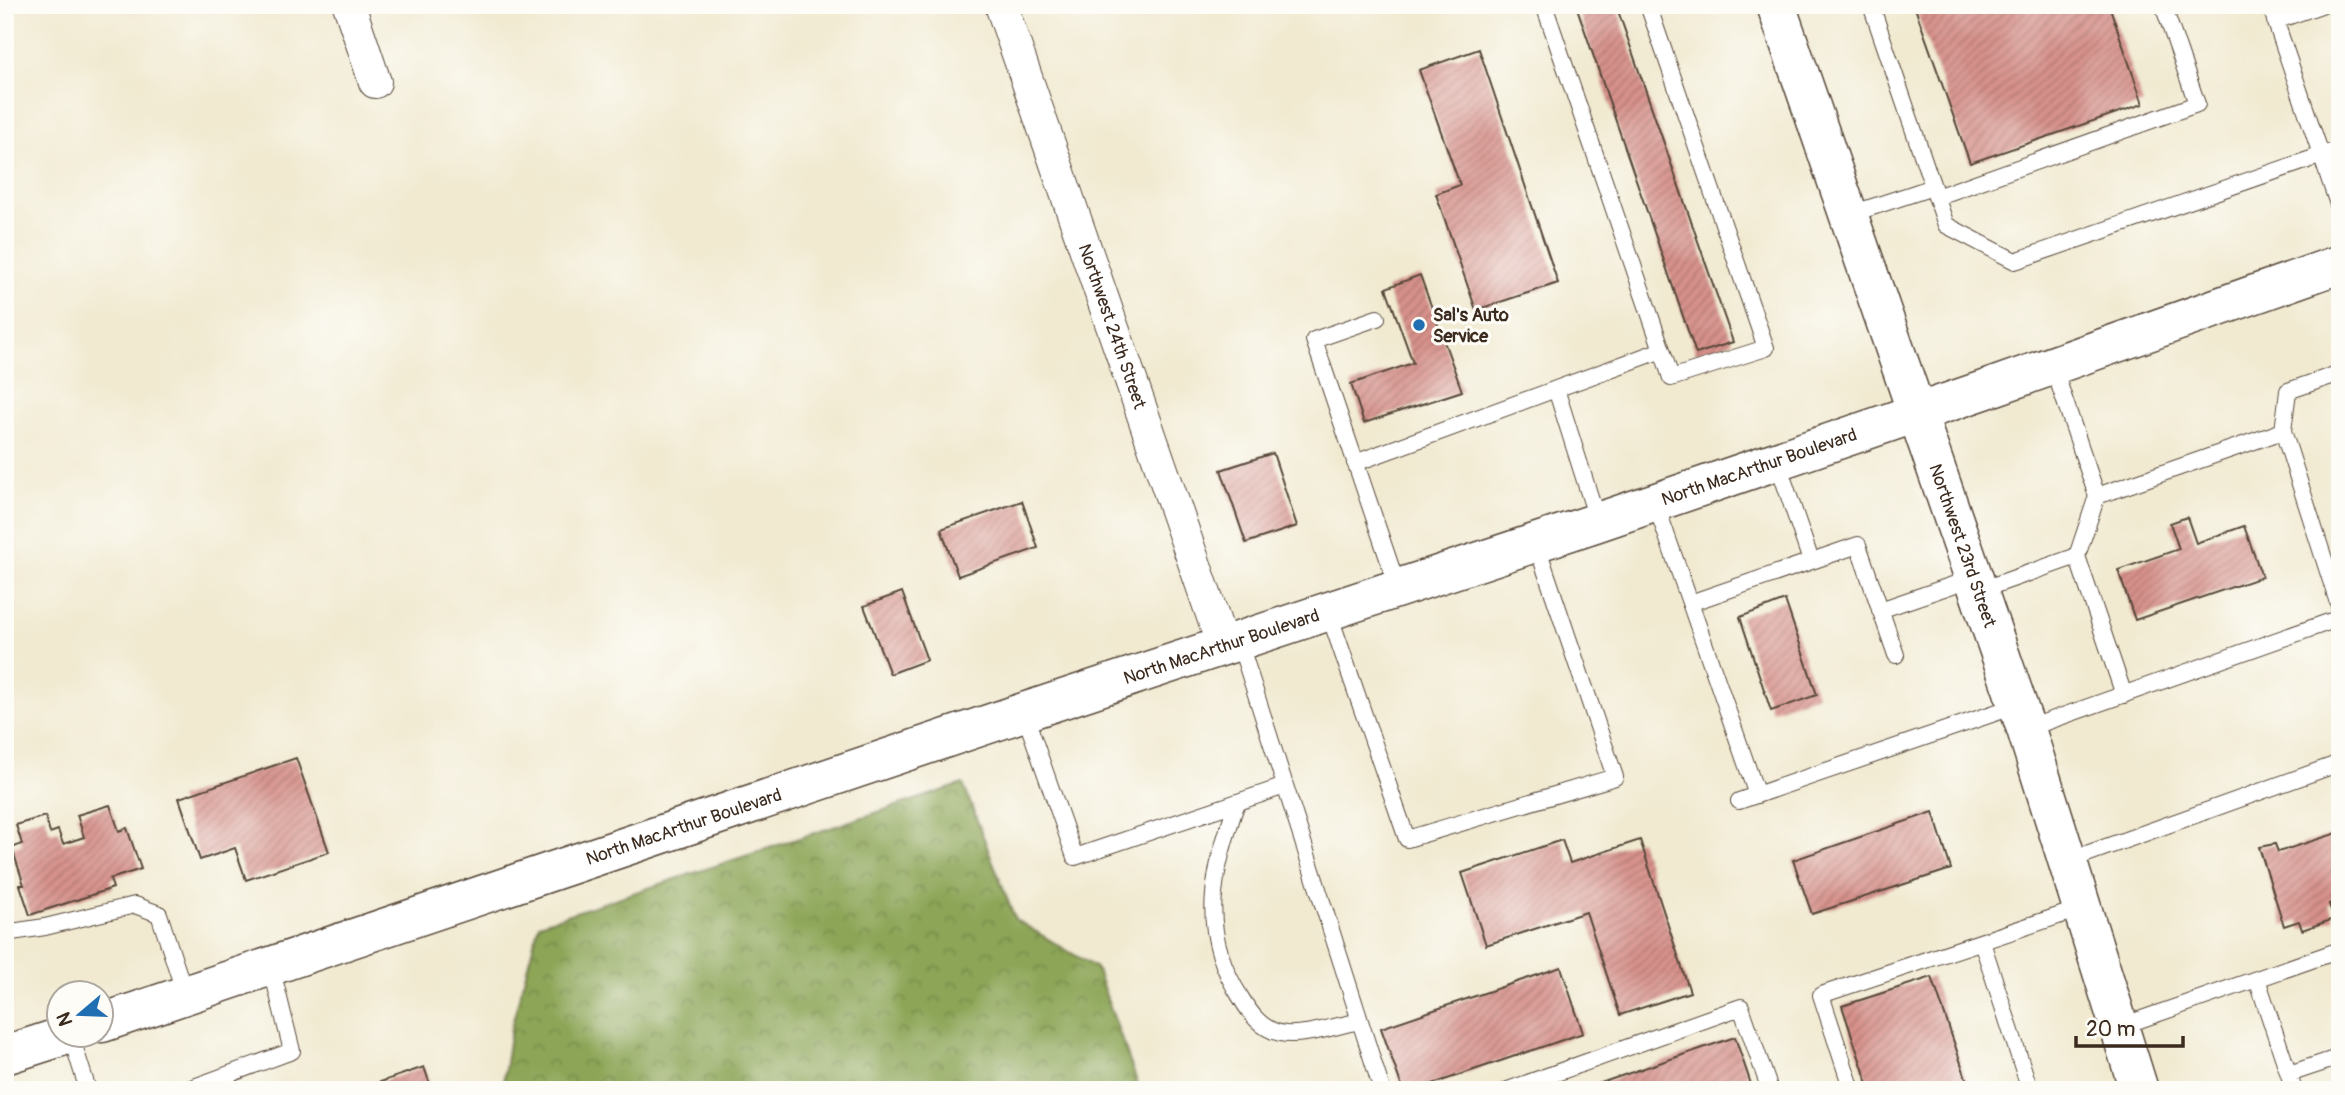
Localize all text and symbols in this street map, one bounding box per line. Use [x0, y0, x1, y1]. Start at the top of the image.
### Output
street label: Northwest 24th Street [1073, 241, 1152, 413]
place label: Sal's Auto Service [1433, 304, 1509, 348]
marker: Sal's Auto Service [1411, 317, 1427, 333]
street label: North MacArthur Boulevard [1658, 423, 1860, 511]
street label: Northwest 23rd Street [1924, 461, 2002, 631]
street label: North MacArthur Boulevard [1120, 603, 1322, 690]
street label: North MacArthur Boulevard [583, 783, 785, 870]
north arrow [46, 979, 116, 1050]
scale bar [2076, 1004, 2182, 1048]
text: N [51, 1009, 78, 1029]
text: 20 m [2086, 1016, 2135, 1043]

